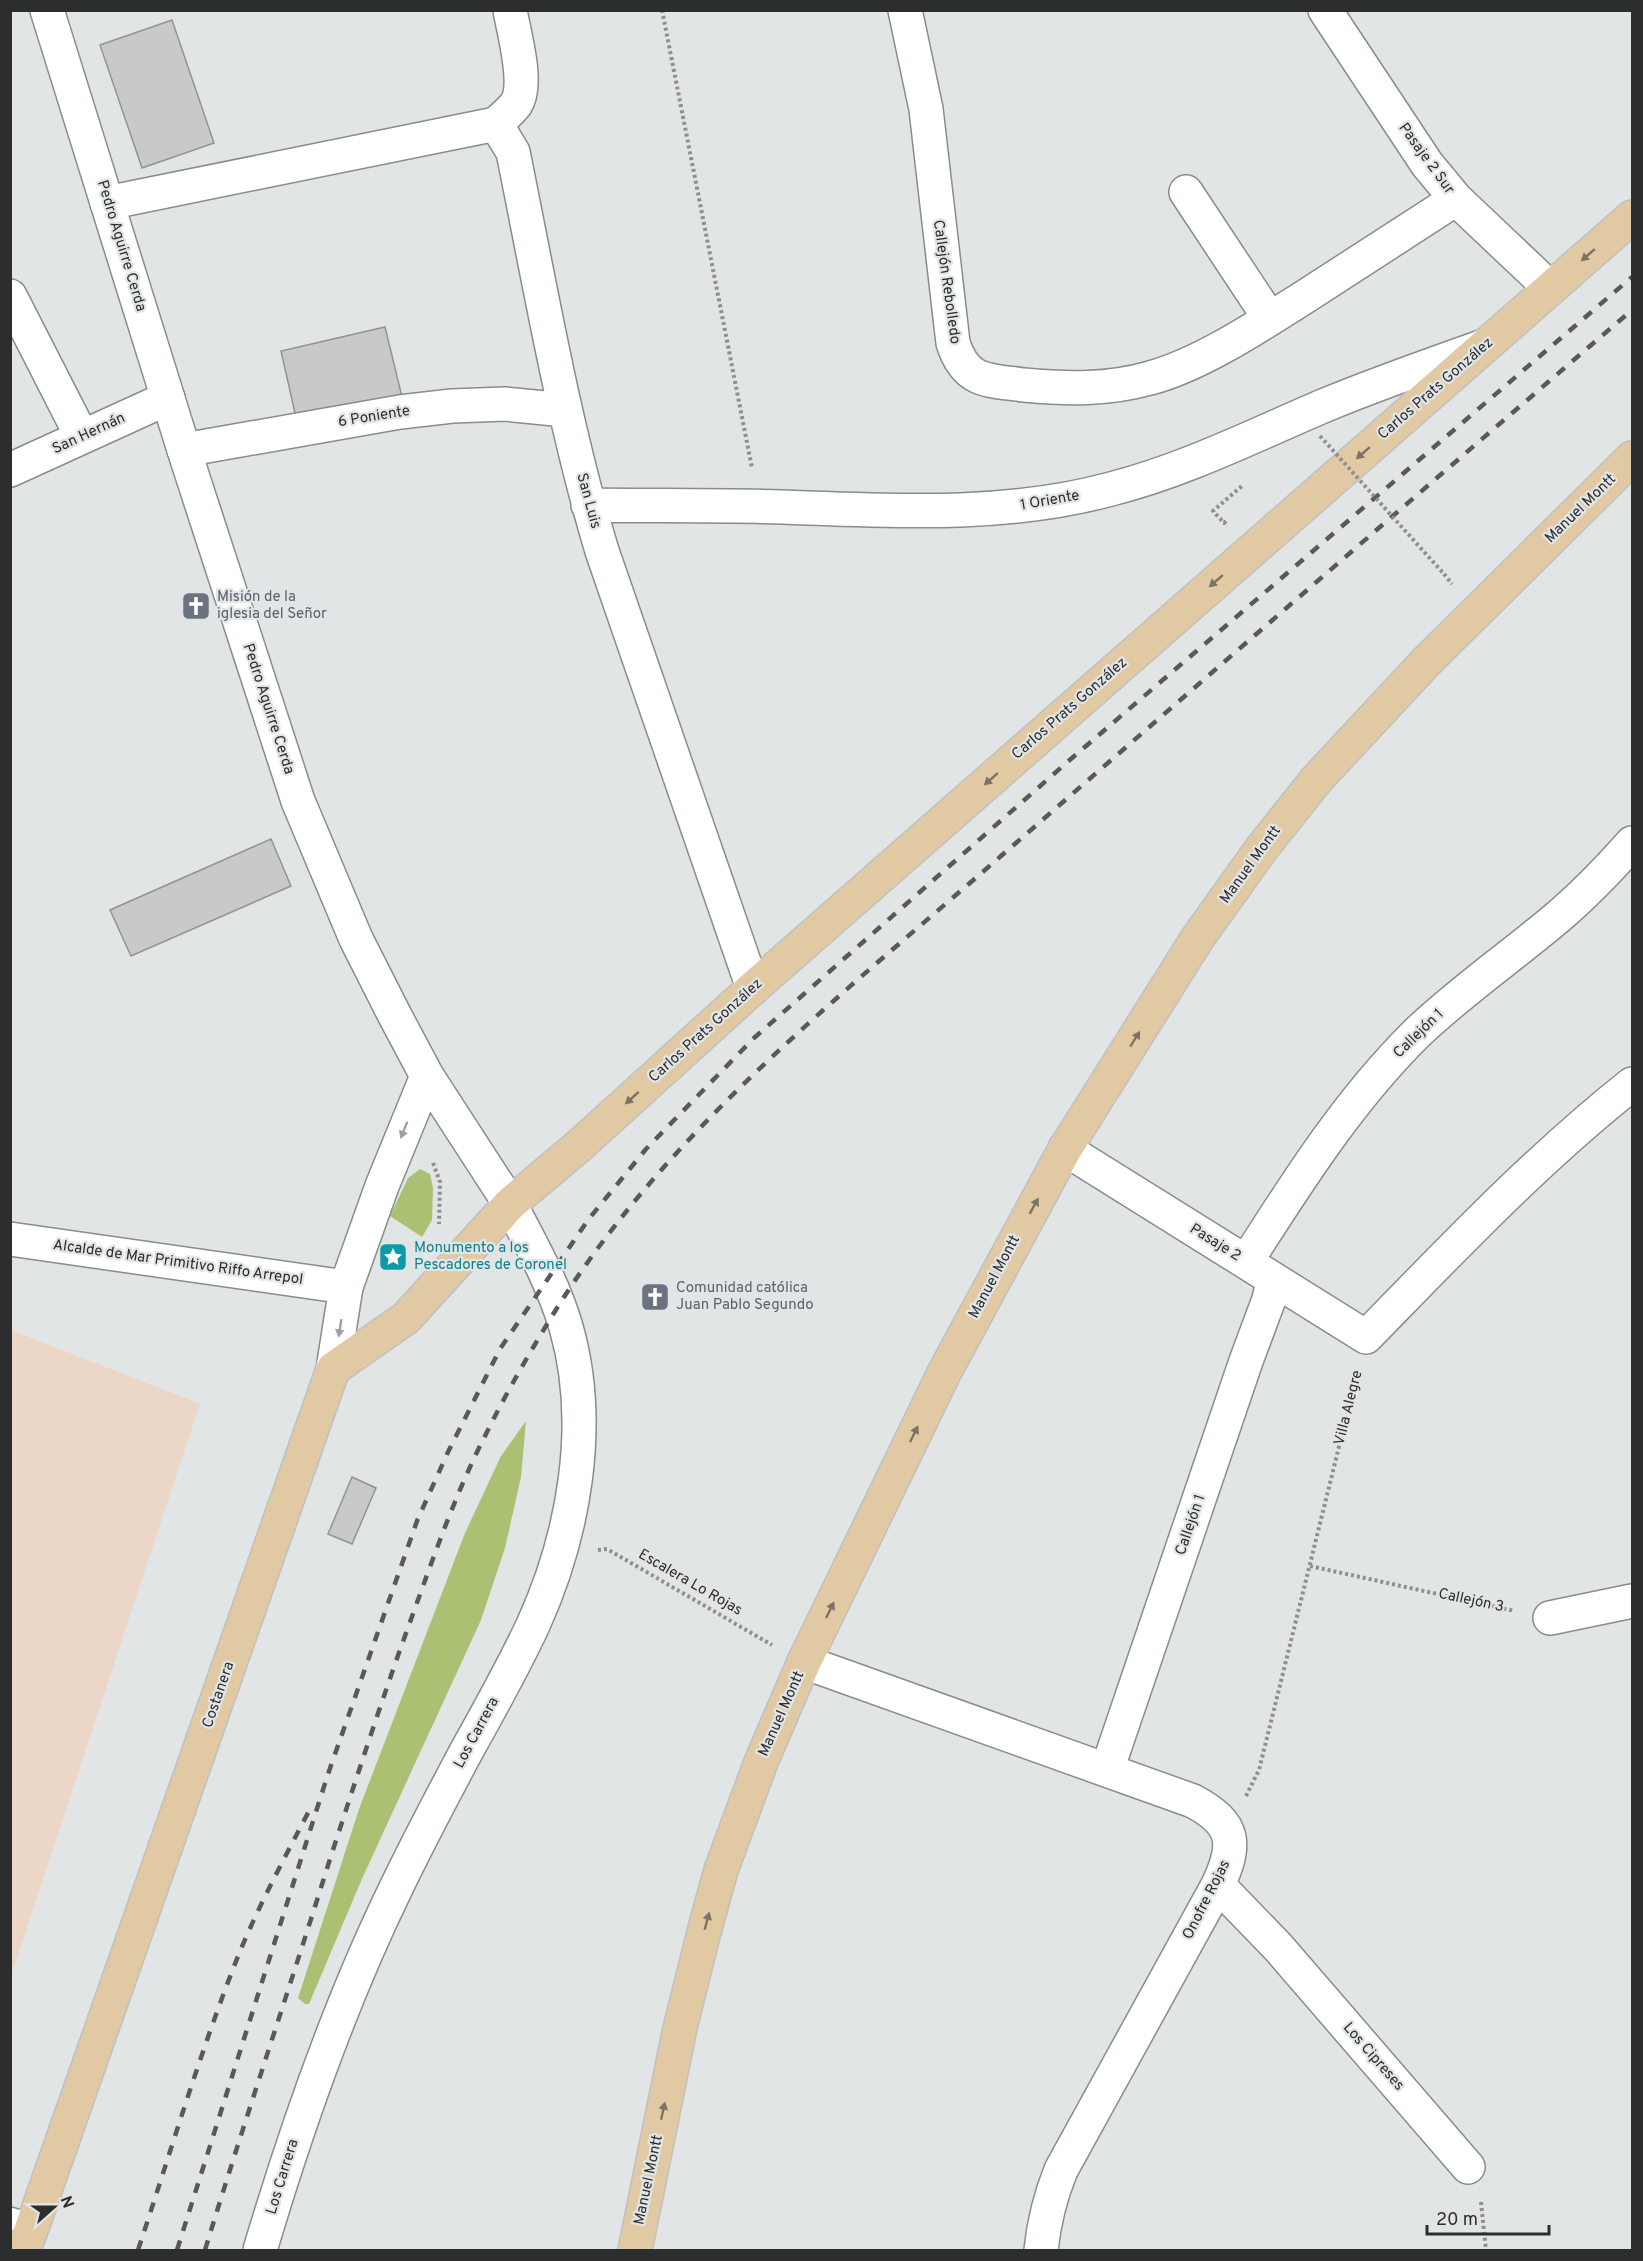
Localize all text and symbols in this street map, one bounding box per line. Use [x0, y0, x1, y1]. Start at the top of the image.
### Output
street label: Pasaje 2 Sur [1394, 120, 1458, 199]
street label: Pedro Aguirre Cerda [92, 178, 150, 314]
street label: Callejón Rebolledo [928, 219, 964, 345]
one-way arrow [1581, 248, 1596, 261]
street label: Carlos Prats González [1374, 334, 1498, 444]
street label: 6 Poniente [337, 402, 411, 432]
street label: San Hernán [49, 409, 129, 459]
one-way arrow [1356, 446, 1371, 459]
street label: Manuel Montt [1541, 470, 1621, 548]
street label: San Luis [571, 471, 605, 531]
street label: 1 Oriente [1019, 486, 1081, 516]
one-way arrow [1209, 574, 1224, 587]
place label: Misión de la iglesia del Señor [217, 588, 327, 624]
church icon: Misión de la iglesia del Señor [180, 590, 212, 622]
street label: Pedro Aguirre Cerda [238, 641, 298, 777]
street label: Carlos Prats González [1008, 654, 1132, 764]
one-way arrow [984, 772, 999, 785]
street label: Manuel Montt [1216, 822, 1286, 908]
street label: Carlos Prats González [645, 975, 767, 1087]
street label: Callejón 1 [1390, 1005, 1448, 1063]
one-way arrow [1129, 1030, 1140, 1047]
one-way arrow [625, 1091, 640, 1104]
one-way arrow [399, 1121, 408, 1139]
one-way arrow [1029, 1197, 1039, 1214]
street label: Pasaje 2 [1186, 1220, 1244, 1266]
street label: Manuel Montt [965, 1232, 1025, 1322]
street label: Alcalde de Mar Primitivo Riffo Arrepol [52, 1236, 304, 1290]
place label: Monumento a los Pescadores de Coronel [414, 1239, 567, 1275]
place icon: Monumento a los Pescadores de Coronel [377, 1241, 409, 1273]
place label: Comunidad católica Juan Pablo Segundo [676, 1279, 814, 1315]
church icon: Comunidad católica Juan Pablo Segundo [639, 1281, 671, 1313]
one-way arrow [335, 1319, 344, 1338]
street label: Villa Alegre [1330, 1368, 1368, 1448]
one-way arrow [909, 1425, 919, 1443]
street label: Callejón 1 [1172, 1492, 1210, 1558]
street label: Escalera Lo Rojas [635, 1546, 745, 1620]
street label: Callejón 3 [1436, 1585, 1506, 1617]
one-way arrow [825, 1601, 834, 1618]
street label: Costanera [199, 1659, 239, 1731]
street label: Manuel Montt [755, 1668, 809, 1760]
street label: Los Carrera [450, 1694, 504, 1772]
street label: Onofre Rojas [1179, 1857, 1235, 1943]
one-way arrow [703, 1912, 712, 1930]
street label: Los Cipreses [1338, 2019, 1408, 2095]
one-way arrow [659, 2102, 669, 2120]
street label: Manuel Montt [630, 2133, 668, 2227]
street label: Los Carrera [263, 2137, 303, 2217]
north arrow [24, 2177, 84, 2237]
text: N [55, 2193, 78, 2211]
scale bar [1427, 2198, 1548, 2236]
text: 20 m [1436, 2209, 1478, 2232]

